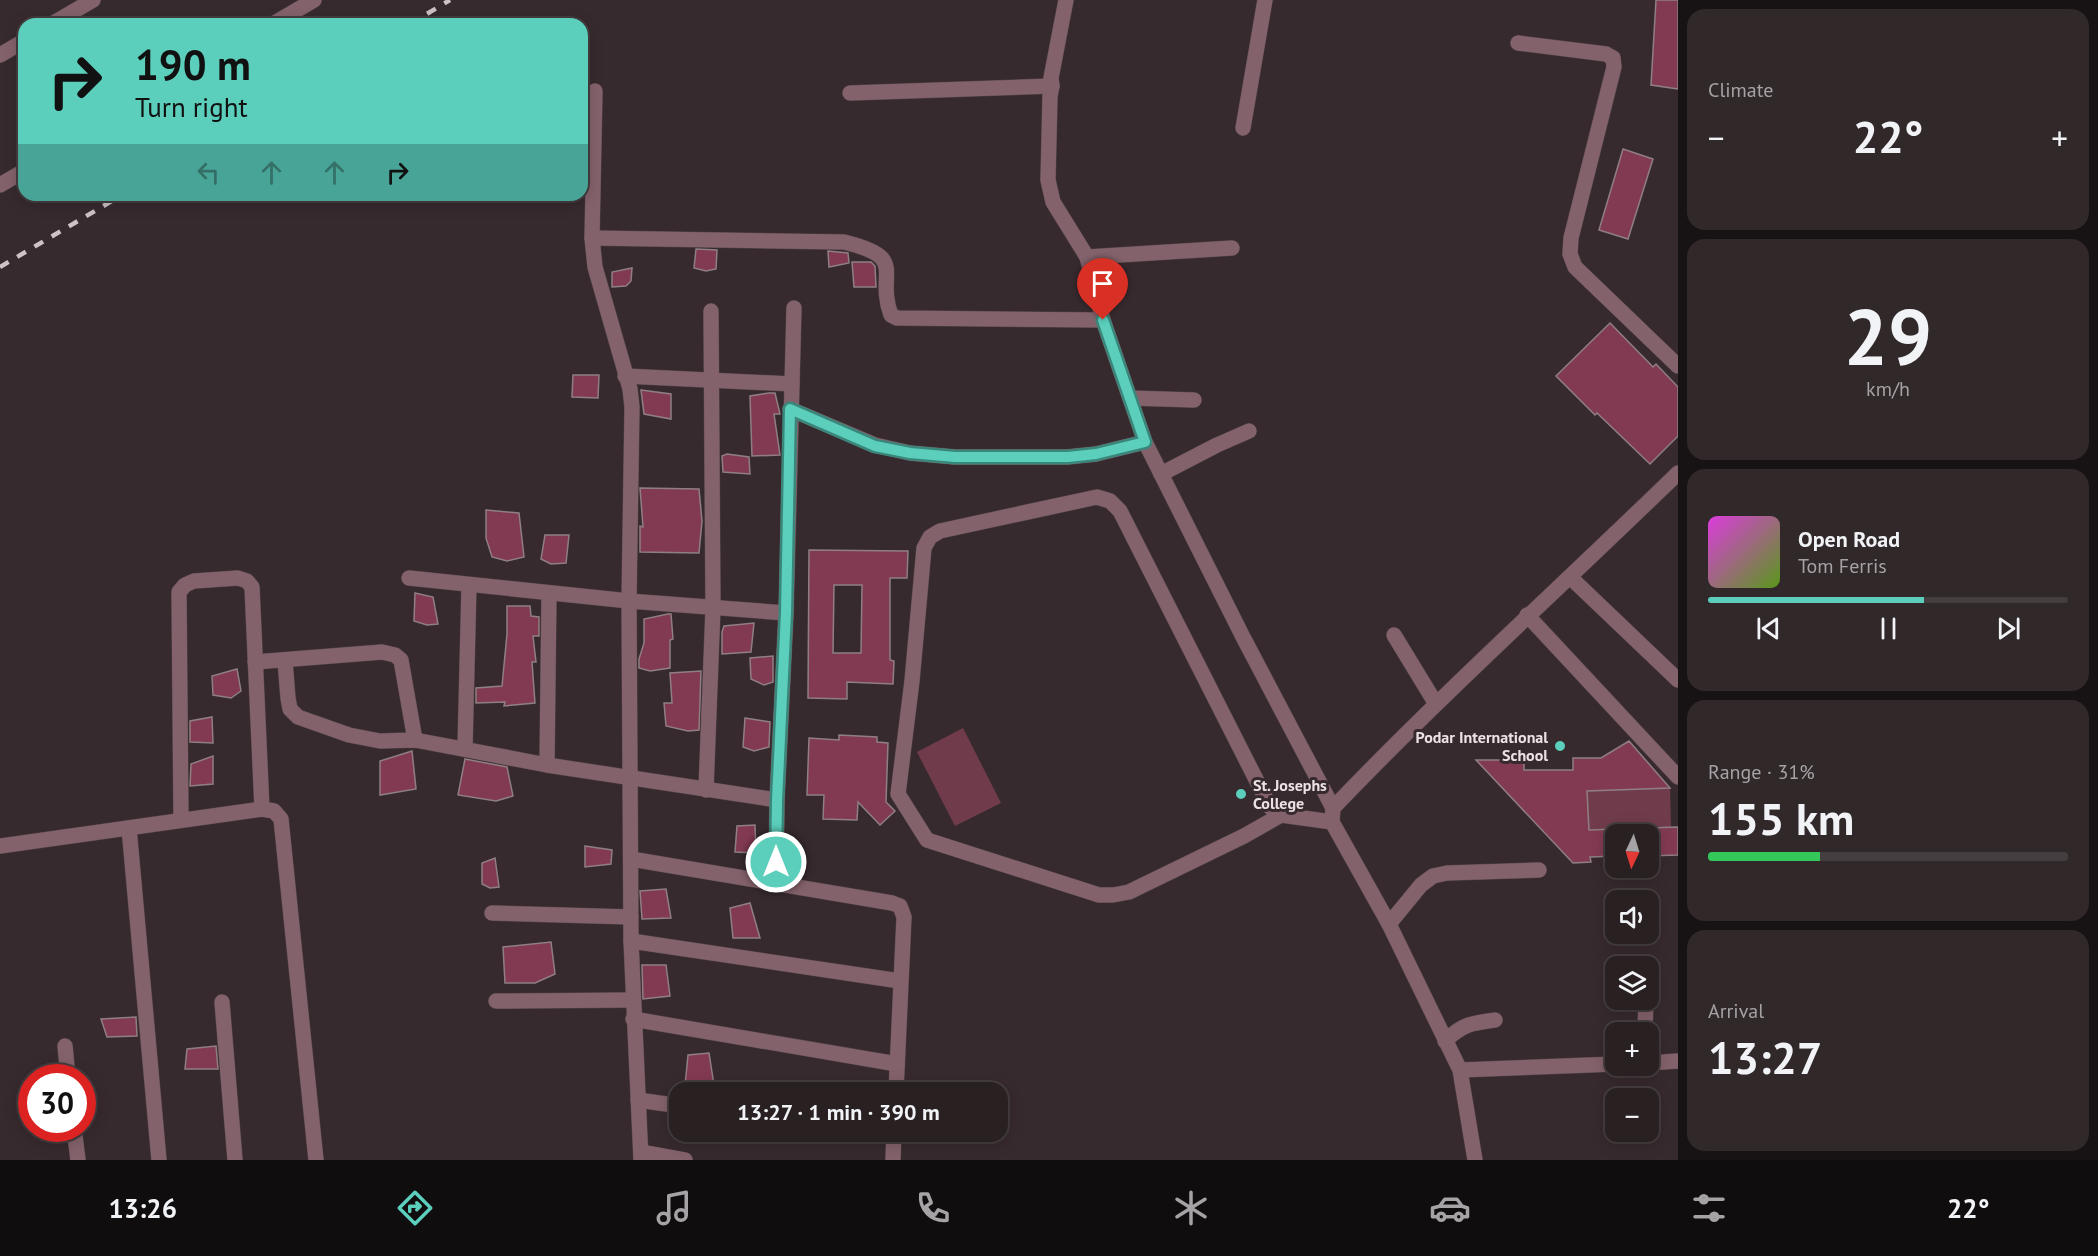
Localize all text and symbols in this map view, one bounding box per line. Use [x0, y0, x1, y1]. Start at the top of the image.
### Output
text: 190 m [135, 37, 251, 92]
icon: right [36, 42, 114, 120]
text: Climate [1708, 77, 1774, 103]
text: Turn right [135, 90, 248, 124]
text: 22° [1853, 107, 1923, 165]
text: − [1708, 116, 1725, 159]
text: + [2051, 116, 2068, 159]
icon: left [192, 156, 225, 189]
icon: ahead [255, 156, 288, 189]
icon: ahead [318, 156, 351, 189]
icon: right [381, 156, 414, 189]
pin [1077, 258, 1128, 320]
icon: arrive [1086, 267, 1119, 300]
text: 29 [1844, 286, 1932, 387]
text: km/h [1866, 376, 1910, 402]
text: Open Road [1798, 525, 1900, 553]
text: Tom Ferris [1798, 553, 1887, 579]
icon: previous [1752, 612, 1785, 645]
icon: pause [1872, 612, 1905, 645]
icon: next [1992, 612, 2025, 645]
place label: Podar International School [1416, 727, 1548, 765]
marker: Podar International School [1553, 739, 1567, 753]
text: Range · 31% [1708, 759, 1815, 785]
place label: St. Josephs College [1253, 775, 1327, 813]
marker: St. Josephs College [1234, 787, 1248, 801]
text: 155 km [1708, 789, 1854, 847]
north arrow [1605, 824, 1659, 878]
map controls [1605, 824, 1659, 1142]
position arrow [744, 830, 808, 894]
button: sound [1605, 890, 1659, 944]
button: layers [1605, 956, 1659, 1010]
text: Arrival [1708, 998, 1764, 1024]
button: + [1605, 1022, 1659, 1076]
text: 13:27 [1708, 1028, 1822, 1086]
speed limit sign: 30 [18, 1064, 96, 1142]
button: − [1605, 1088, 1659, 1142]
text: 13:27 · 1 min · 390 m [737, 1098, 940, 1126]
icon: directions [394, 1187, 436, 1229]
icon: music [653, 1187, 695, 1229]
icon: phone [912, 1187, 954, 1229]
icon: climate [1170, 1187, 1212, 1229]
icon: car [1429, 1187, 1471, 1229]
icon: filters [1688, 1187, 1730, 1229]
text: 13:26 [108, 1191, 177, 1225]
text: 22° [1947, 1191, 1989, 1225]

